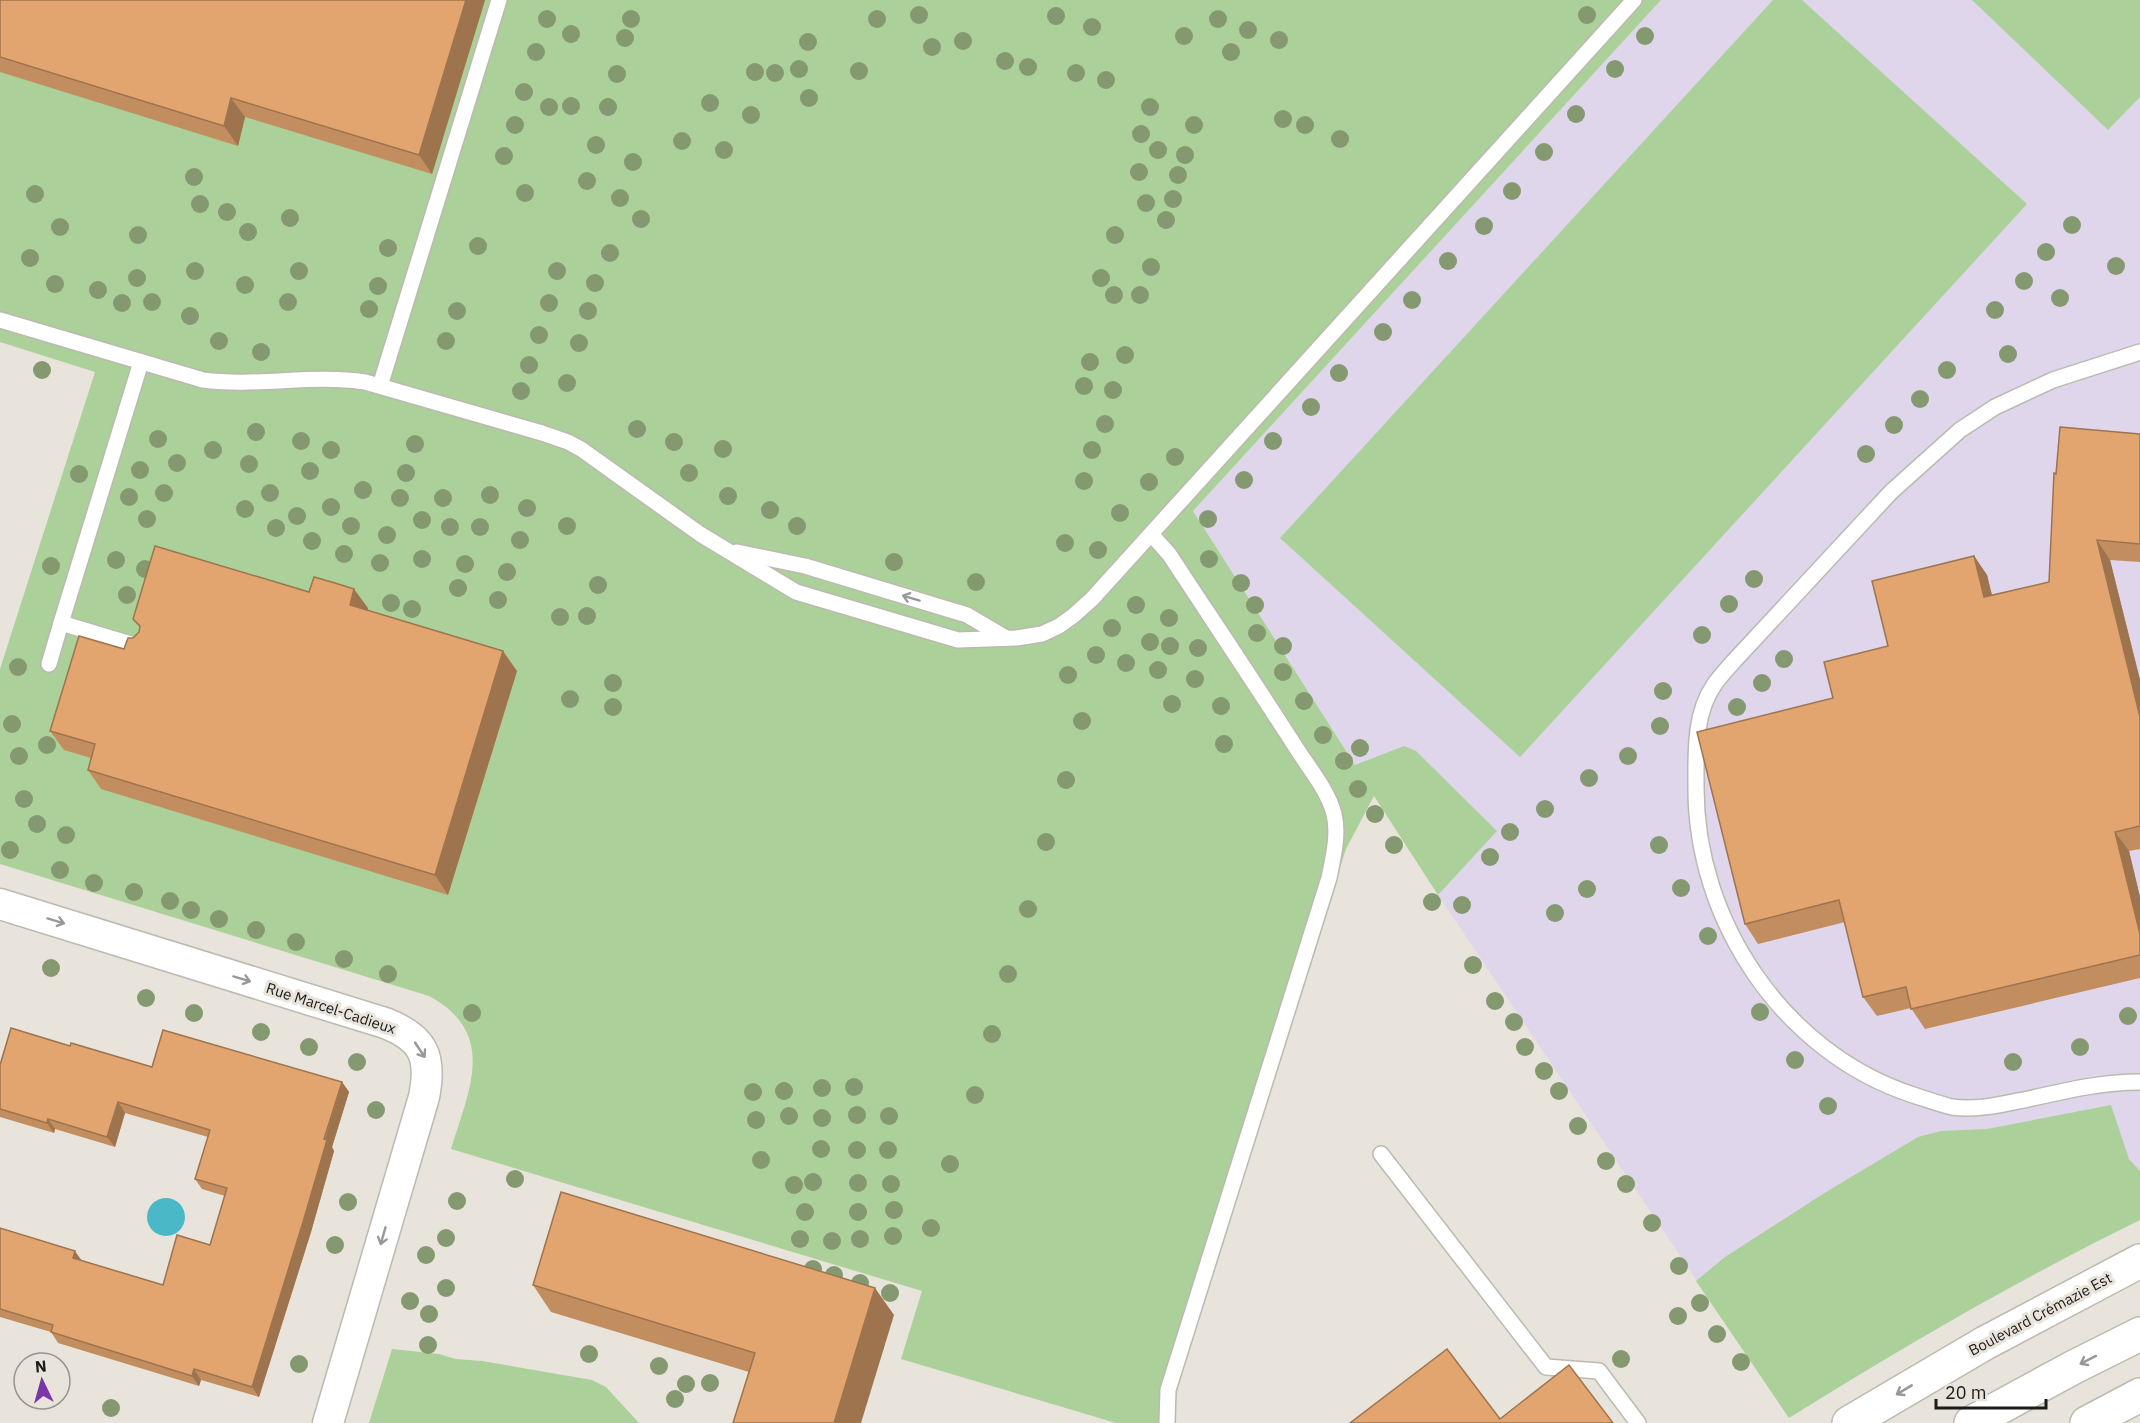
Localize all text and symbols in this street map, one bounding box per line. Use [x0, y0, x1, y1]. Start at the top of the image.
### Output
one-way arrow [902, 592, 921, 603]
one-way arrow [46, 917, 65, 928]
one-way arrow [232, 974, 251, 985]
street label: Rue Marcel-Cadieux [264, 978, 399, 1038]
one-way arrow [414, 1041, 427, 1058]
one-way arrow [377, 1226, 388, 1245]
street label: Boulevard Crémazie Est [1965, 1268, 2115, 1360]
north arrow [12, 1351, 72, 1411]
one-way arrow [2079, 1355, 2097, 1367]
text: N [34, 1356, 47, 1377]
scale bar [1936, 1372, 2046, 1410]
text: 20 m [1945, 1381, 1987, 1404]
one-way arrow [1896, 1384, 1913, 1396]

